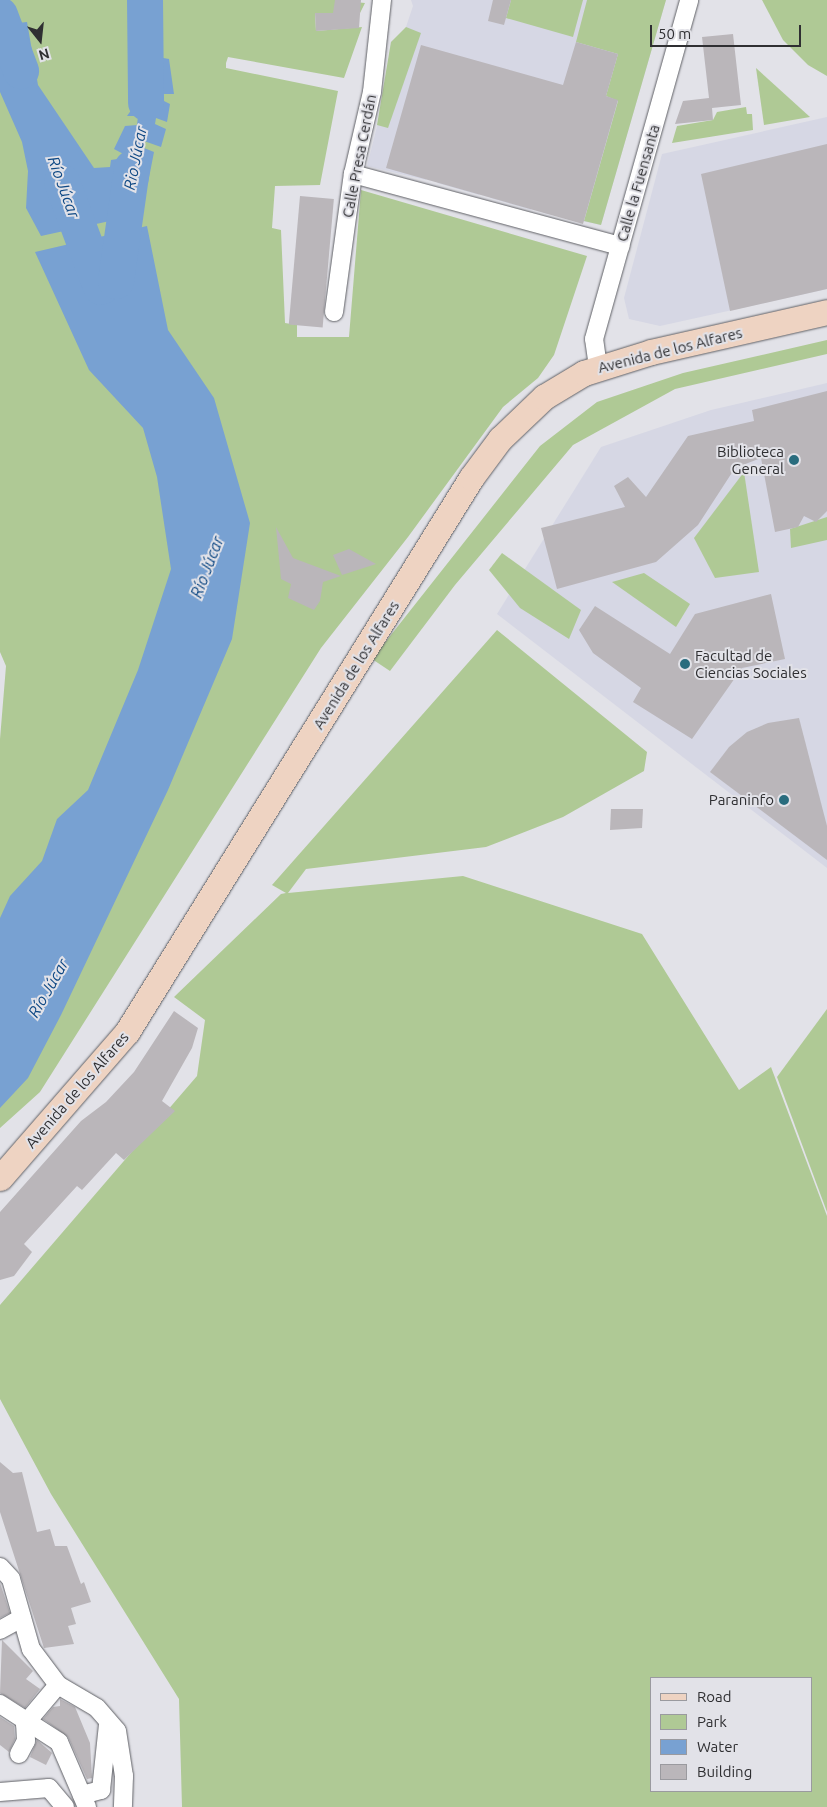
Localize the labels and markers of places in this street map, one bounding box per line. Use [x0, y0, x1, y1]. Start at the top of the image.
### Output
place label: Biblioteca General [717, 442, 784, 477]
marker: Biblioteca General [788, 454, 800, 466]
place label: Facultad de Ciencias Sociales [695, 646, 807, 681]
marker: Facultad de Ciencias Sociales [679, 658, 691, 670]
place label: Paraninfo [709, 791, 774, 809]
marker: Paraninfo [778, 794, 790, 806]

